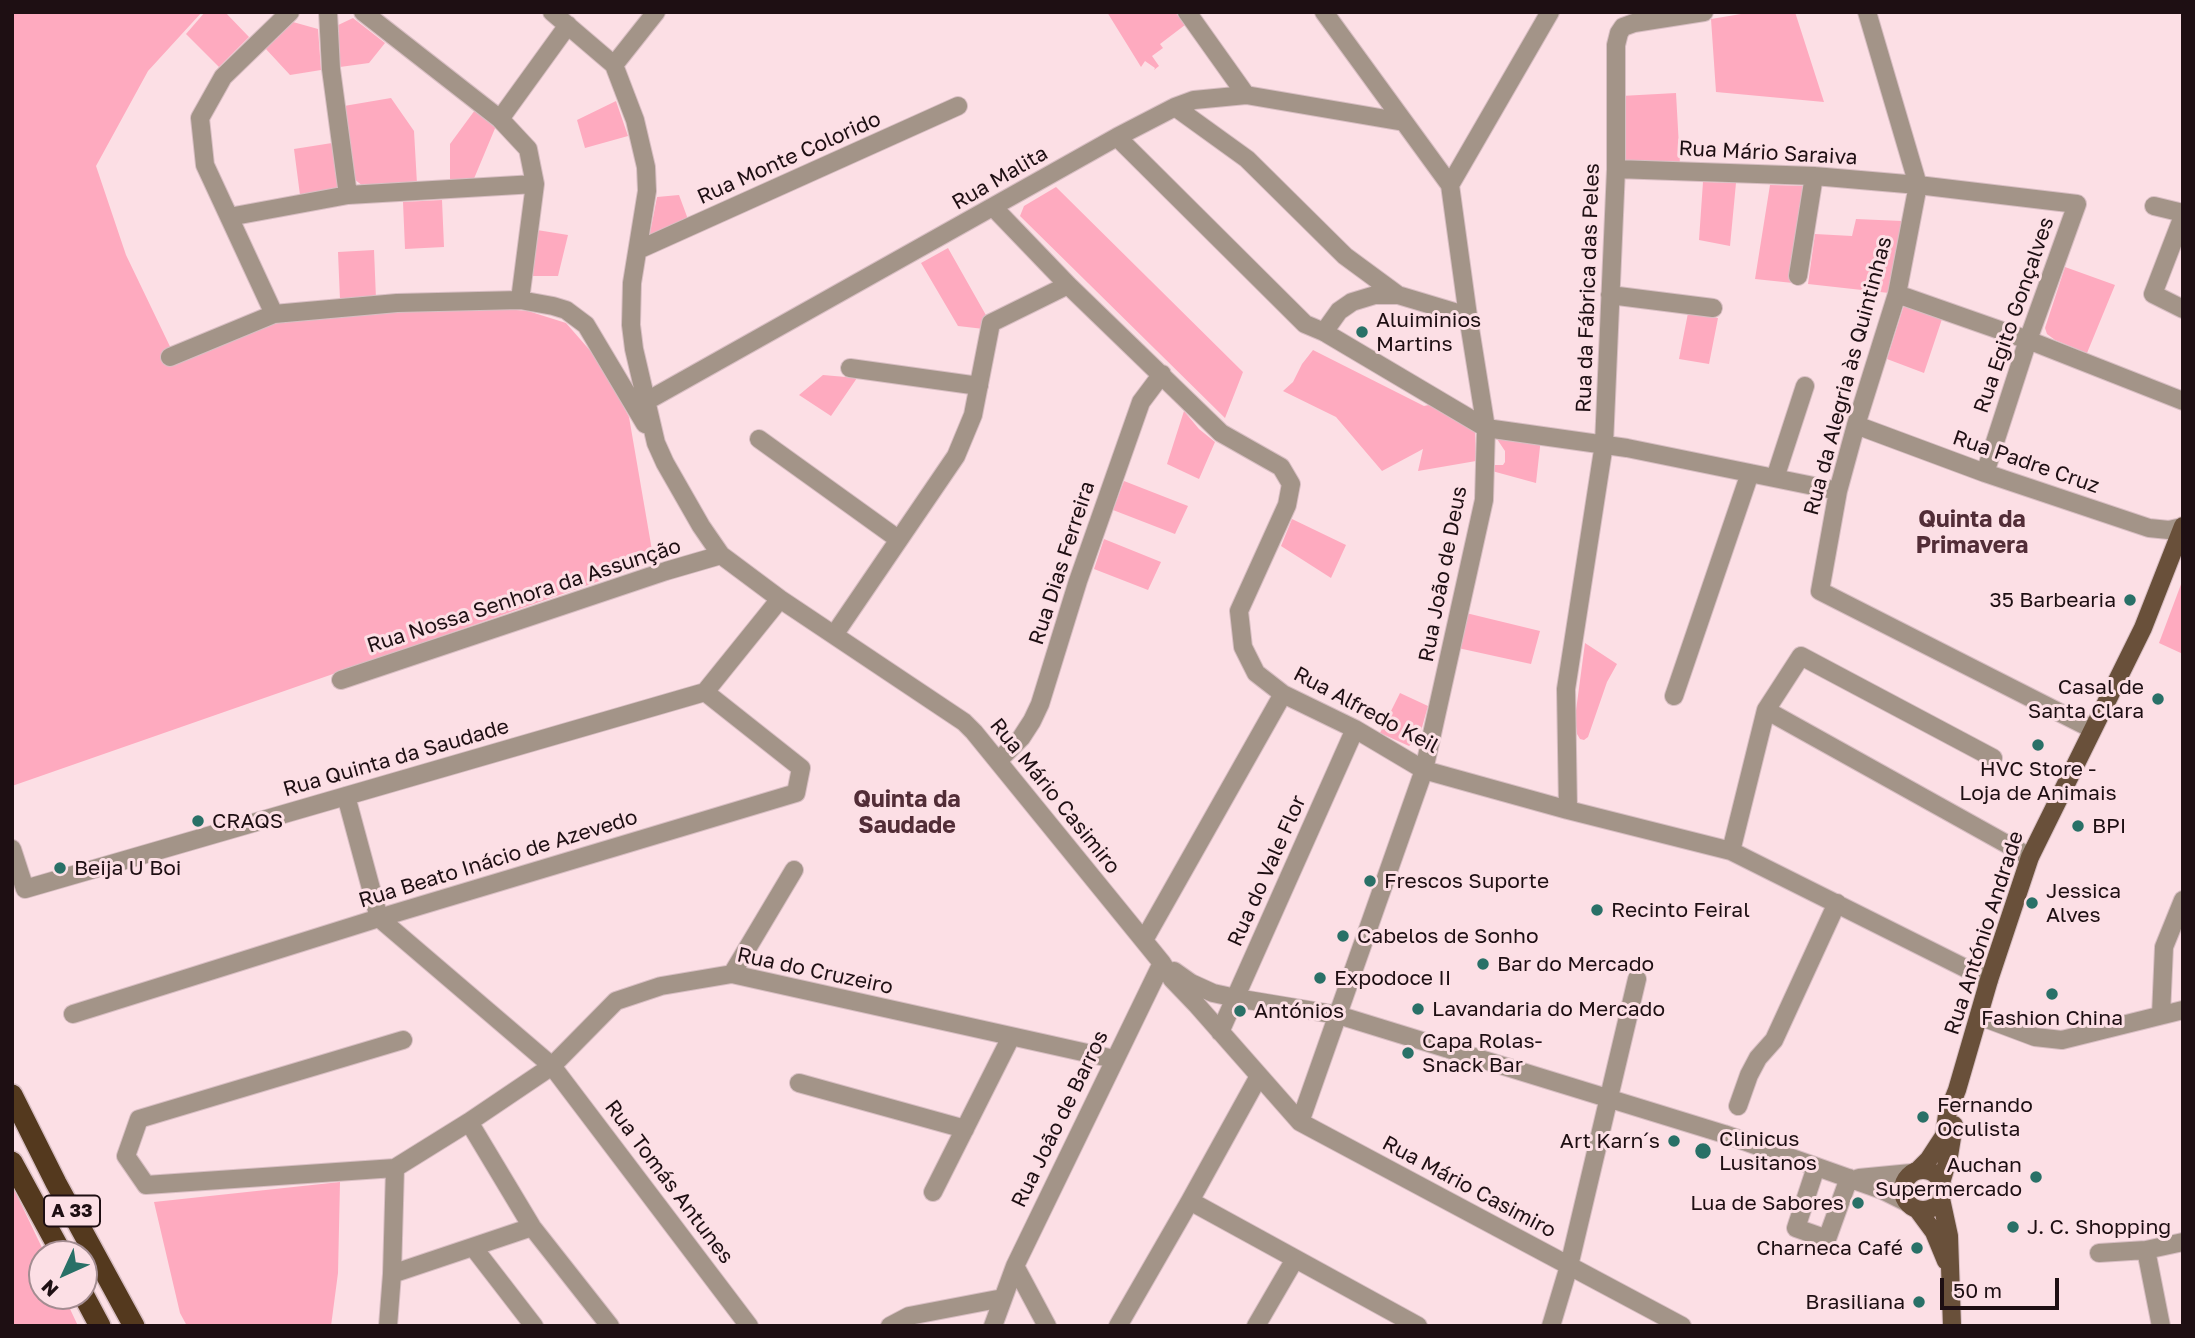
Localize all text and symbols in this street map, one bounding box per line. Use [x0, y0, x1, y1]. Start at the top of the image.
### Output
street label: Rua Monte Colorido [693, 106, 885, 210]
street label: Rua Mário Saraiva [1678, 136, 1858, 170]
street label: Rua Malita [948, 141, 1052, 215]
street label: Rua da Fábrica das Peles [1571, 163, 1605, 413]
street label: Rua Egito Gonçalves [1969, 214, 2059, 416]
street label: Rua da Alegria às Quintinhas [1799, 234, 1897, 518]
place label: Aluiminios Martins [1376, 307, 1481, 357]
marker: Aluiminios Martins [1354, 324, 1370, 340]
street label: Rua Padre Cruz [1949, 425, 2103, 499]
street label: Rua Dias Ferreira [1024, 478, 1100, 648]
street label: Rua João de Deus [1414, 484, 1472, 664]
district label: Quinta da Primavera [1916, 506, 2028, 560]
street label: Rua Nossa Senhora da Assunção [364, 533, 684, 659]
place label: 35 Barbearia [1990, 587, 2116, 613]
marker: 35 Barbearia [2122, 592, 2138, 608]
street label: Rua Alfredo Keil [1289, 661, 1443, 759]
place label: Casal de Santa Clara [2028, 674, 2144, 724]
marker: Casal de Santa Clara [2150, 691, 2166, 707]
street label: Rua Mário Casimiro [984, 713, 1126, 879]
street label: Rua Quinta da Saudade [280, 714, 512, 802]
marker: HVC Store - Loja de Animais [2030, 737, 2046, 753]
place label: HVC Store - Loja de Animais [1959, 756, 2117, 806]
district label: Quinta da Saudade [853, 786, 961, 840]
street label: Rua do Vale Flor [1222, 791, 1312, 951]
street label: Rua Beato Inácio de Azevedo [356, 805, 640, 913]
place label: CRAQS [212, 808, 283, 834]
marker: CRAQS [190, 813, 206, 829]
place label: BPI [2092, 813, 2126, 839]
marker: BPI [2070, 818, 2086, 834]
street label: Rua António Andrade [1939, 828, 2029, 1038]
place label: Beija U Boi [74, 855, 181, 881]
marker: Beija U Boi [52, 860, 68, 876]
place label: Frescos Suporte [1384, 868, 1549, 894]
marker: Frescos Suporte [1362, 873, 1378, 889]
place label: Jessica Alves [2046, 878, 2121, 928]
marker: Jessica Alves [2024, 895, 2040, 911]
place label: Recinto Feiral [1611, 897, 1750, 923]
marker: Recinto Feiral [1589, 902, 1605, 918]
place label: Cabelos de Sonho [1357, 923, 1539, 949]
marker: Cabelos de Sonho [1335, 928, 1351, 944]
street label: Rua do Cruzeiro [735, 942, 895, 1000]
place label: Bar do Mercado [1497, 951, 1654, 977]
marker: Bar do Mercado [1475, 956, 1491, 972]
place label: Expodoce II [1334, 965, 1451, 991]
marker: Expodoce II [1312, 970, 1328, 986]
marker: Fashion China [2044, 986, 2060, 1002]
place label: Lavandaria do Mercado [1432, 996, 1665, 1022]
place label: Antónios [1254, 998, 1344, 1024]
marker: Lavandaria do Mercado [1410, 1001, 1426, 1017]
marker: Antónios [1232, 1003, 1248, 1019]
place label: Fashion China [1981, 1005, 2123, 1031]
street label: Rua João de Barros [1006, 1026, 1114, 1212]
place label: Capa Rolas- Snack Bar [1422, 1028, 1543, 1078]
marker: Capa Rolas- Snack Bar [1400, 1045, 1416, 1061]
place label: Fernando Oculista [1937, 1092, 2033, 1142]
street label: Rua Tomás Antunes [599, 1095, 739, 1269]
marker: Fernando Oculista [1915, 1109, 1931, 1125]
place label: Clinicus Lusitanos [1719, 1126, 1817, 1176]
place label: Art Karn´s [1560, 1128, 1660, 1154]
street label: Rua Mário Casimiro [1378, 1131, 1560, 1243]
marker: Art Karn´s [1666, 1133, 1682, 1149]
marker: Clinicus Lusitanos [1693, 1141, 1713, 1161]
place label: Auchan Supermercado [1875, 1152, 2022, 1202]
marker: Auchan Supermercado [2028, 1169, 2044, 1185]
place label: Lua de Sabores [1690, 1190, 1844, 1216]
marker: Lua de Sabores [1850, 1195, 1866, 1211]
road number: A 33 [44, 1196, 100, 1226]
place label: J. C. Shopping [2027, 1214, 2171, 1240]
marker: J. C. Shopping [2005, 1219, 2021, 1235]
place label: Charneca Café [1756, 1235, 1903, 1261]
north arrow [28, 1240, 98, 1310]
marker: Charneca Café [1909, 1240, 1925, 1256]
scale bar [1943, 1264, 2062, 1308]
text: N [36, 1276, 62, 1302]
text: 50 m [1953, 1277, 2002, 1303]
place label: Brasiliana [1805, 1289, 1905, 1315]
marker: Brasiliana [1911, 1294, 1927, 1310]

